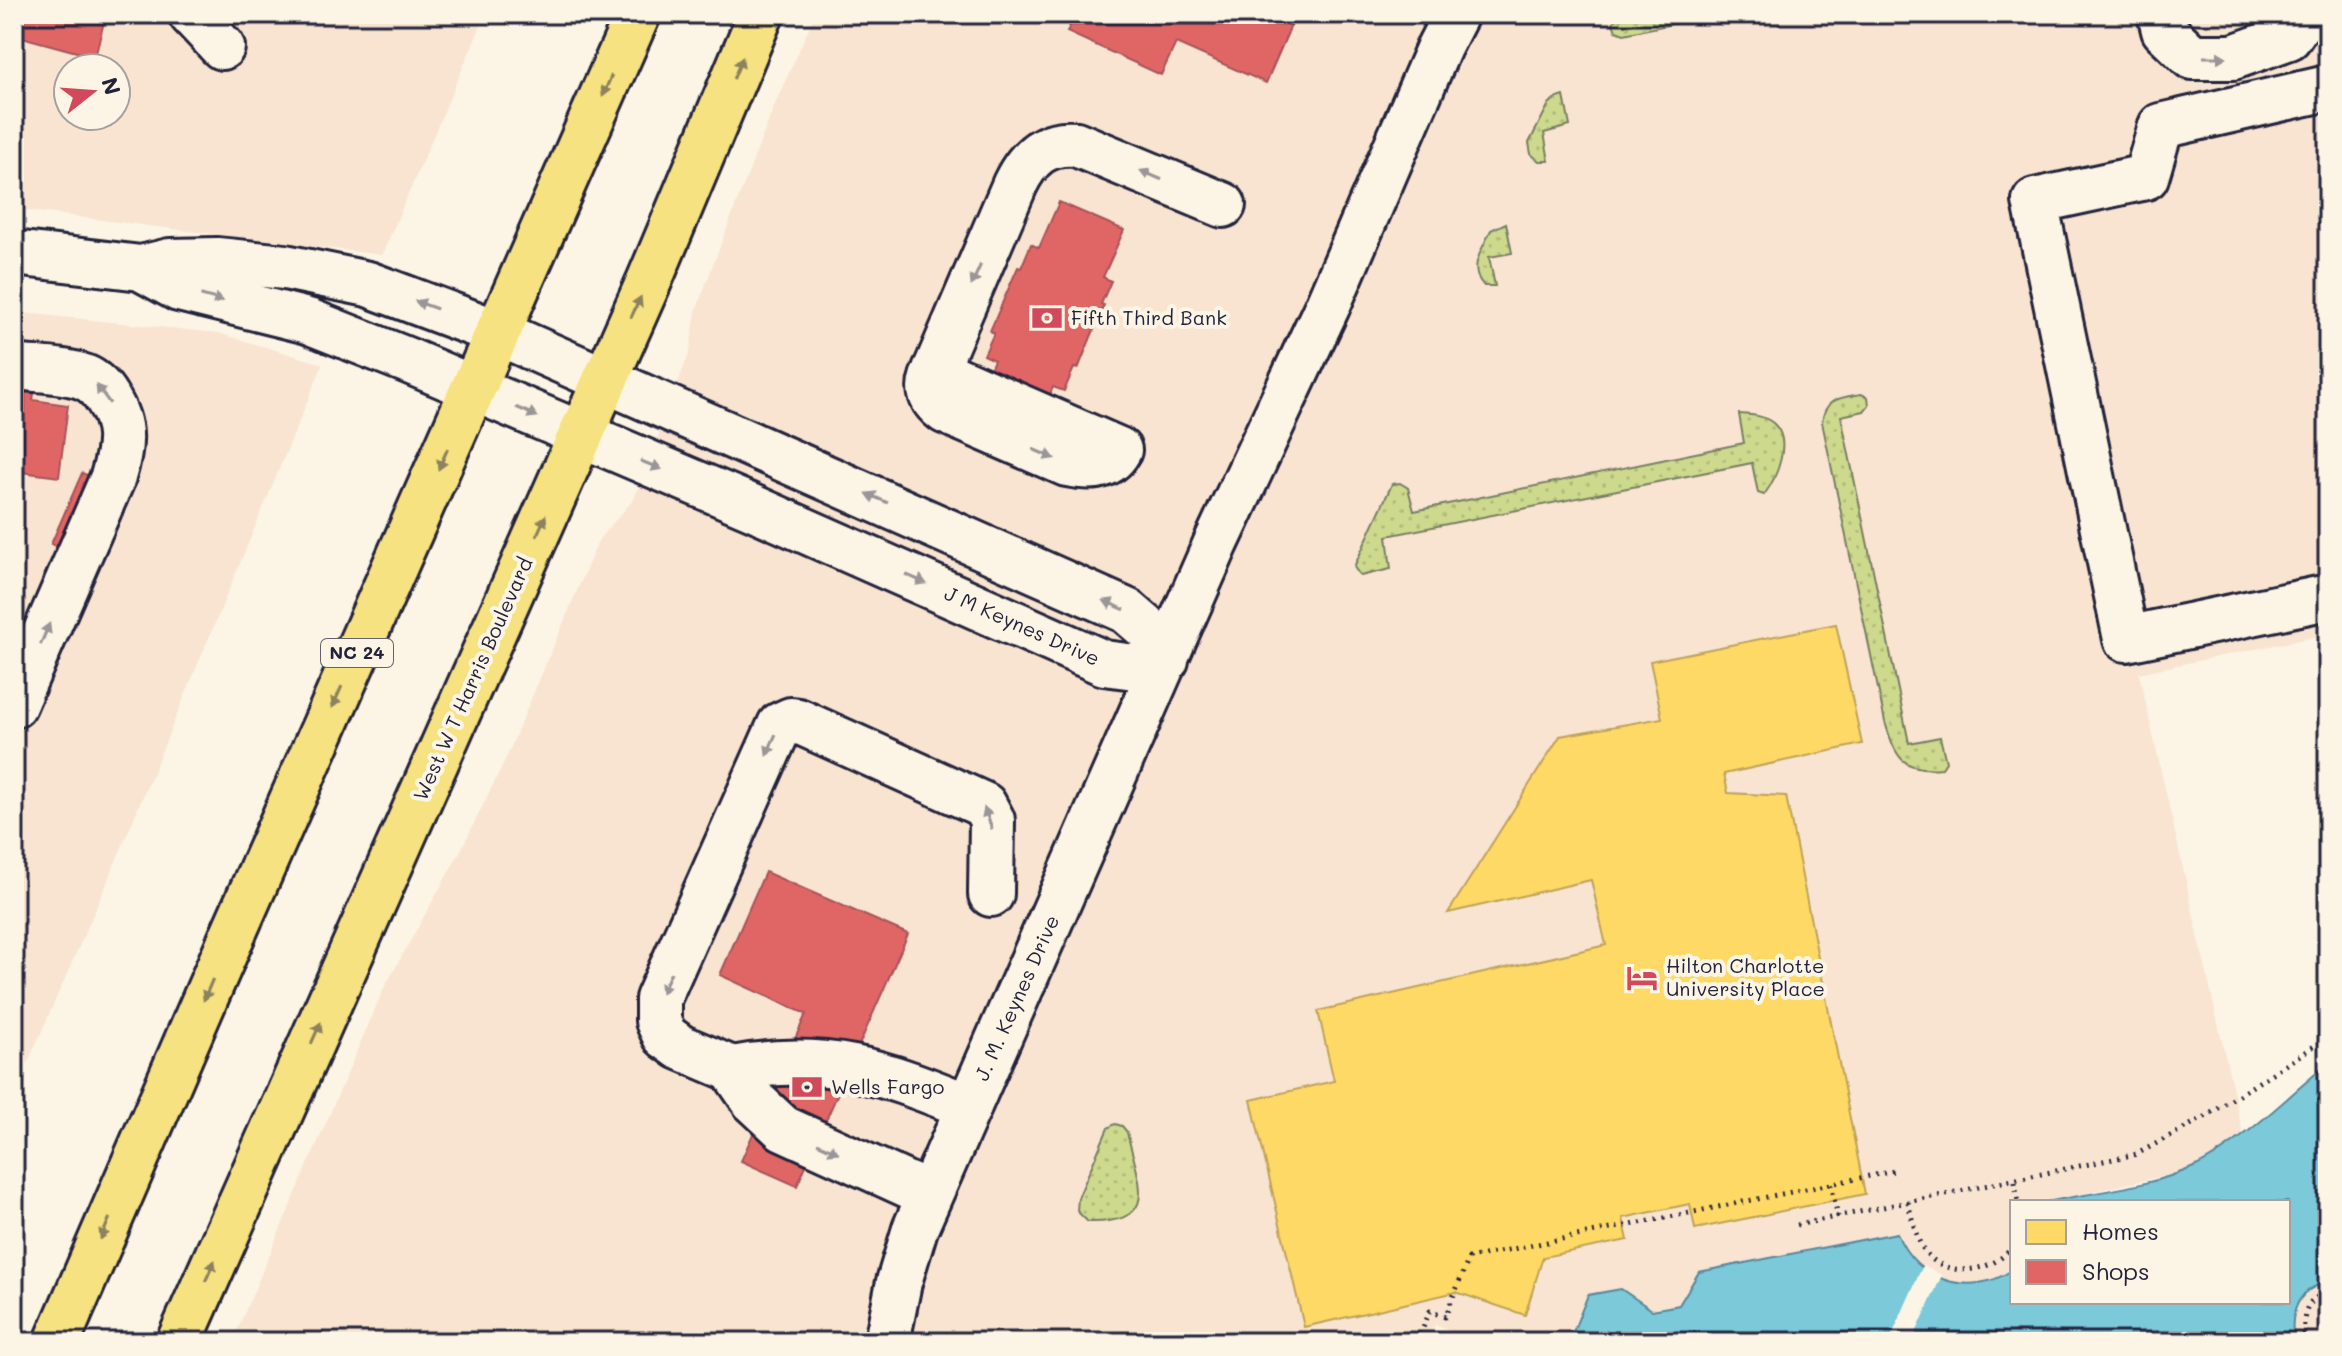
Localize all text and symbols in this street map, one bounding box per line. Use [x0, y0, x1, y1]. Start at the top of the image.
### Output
one-way arrow [2203, 51, 2228, 63]
north arrow [52, 52, 132, 132]
one-way arrow [732, 56, 745, 80]
text: N [95, 74, 128, 98]
one-way arrow [600, 74, 613, 97]
one-way arrow [1140, 168, 1163, 181]
one-way arrow [969, 263, 982, 286]
one-way arrow [200, 293, 225, 305]
one-way arrow [630, 295, 643, 319]
one-way arrow [414, 298, 438, 311]
bank icon: Fifth Third Bank [1030, 301, 1064, 335]
place label: Fifth Third Bank [1071, 304, 1227, 330]
one-way arrow [95, 383, 111, 405]
one-way arrow [515, 405, 539, 418]
one-way arrow [436, 447, 450, 471]
one-way arrow [1032, 447, 1056, 461]
one-way arrow [639, 459, 663, 472]
one-way arrow [865, 492, 888, 505]
one-way arrow [534, 515, 547, 538]
street label: West W T Harris Boulevard [407, 553, 538, 804]
one-way arrow [904, 573, 927, 586]
street label: J M Keynes Drive [941, 579, 1104, 671]
one-way arrow [1102, 598, 1126, 612]
one-way arrow [39, 622, 52, 646]
road number: NC 24 [321, 639, 393, 667]
one-way arrow [331, 685, 344, 708]
one-way arrow [764, 733, 777, 757]
one-way arrow [982, 805, 994, 829]
street label: J. M. Keynes Drive [968, 911, 1064, 1085]
place label: Hilton Charlotte University Place [1666, 952, 1825, 1001]
hotel icon: Hilton Charlotte University Place [1625, 961, 1659, 995]
one-way arrow [659, 971, 673, 995]
one-way arrow [202, 978, 215, 1002]
one-way arrow [309, 1021, 322, 1045]
bank icon: Wells Fargo [790, 1070, 824, 1104]
place label: Wells Fargo [831, 1073, 944, 1099]
one-way arrow [816, 1141, 840, 1155]
legend [2010, 1200, 2290, 1304]
text: Homes [2082, 1215, 2159, 1246]
one-way arrow [98, 1217, 112, 1241]
text: Shops [2082, 1255, 2150, 1286]
one-way arrow [204, 1259, 217, 1283]

